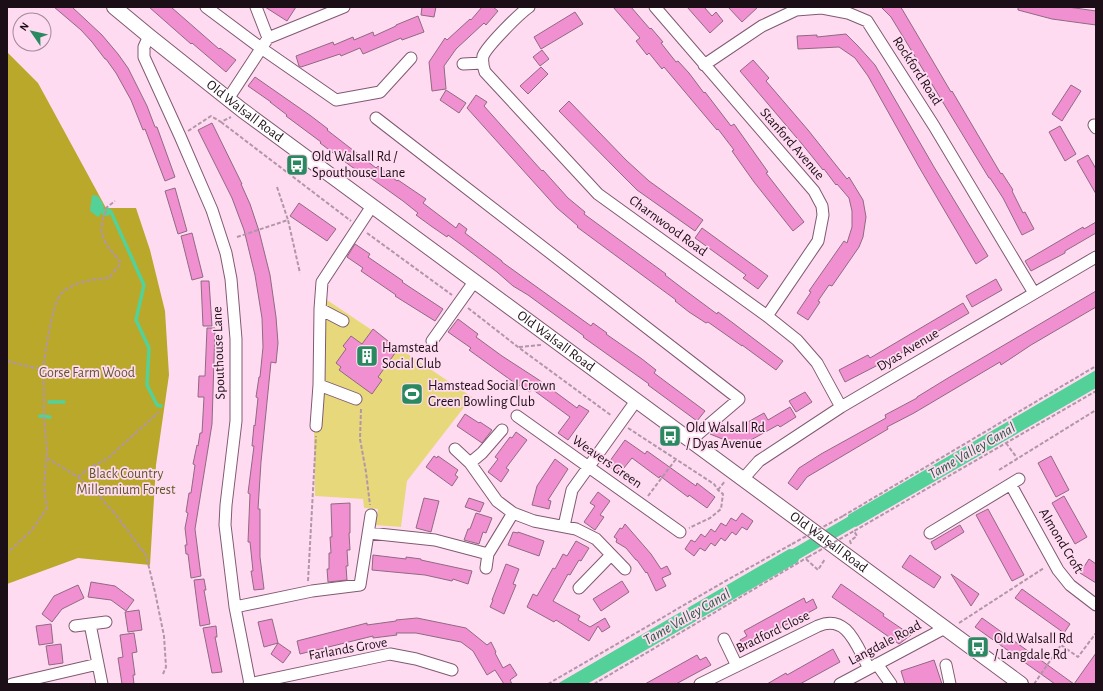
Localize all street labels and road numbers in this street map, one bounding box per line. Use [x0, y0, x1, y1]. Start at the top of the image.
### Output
street label: Rockford Road [890, 34, 944, 108]
street label: Old Walsall Road [204, 77, 286, 145]
street label: Stanford Avenue [757, 105, 827, 183]
street label: Charnwood Road [626, 193, 710, 259]
street label: Spouthouse Lane [210, 306, 228, 400]
street label: Old Walsall Road [514, 308, 597, 374]
street label: Dyas Avenue [875, 326, 941, 374]
street label: Weavers Green [570, 433, 644, 491]
street label: Almond Croft [1036, 506, 1086, 576]
street label: Old Walsall Road [787, 509, 870, 575]
street label: Bradford Close [734, 608, 812, 656]
street label: Langdale Road [846, 618, 924, 668]
street label: Farlands Grove [307, 635, 389, 663]

